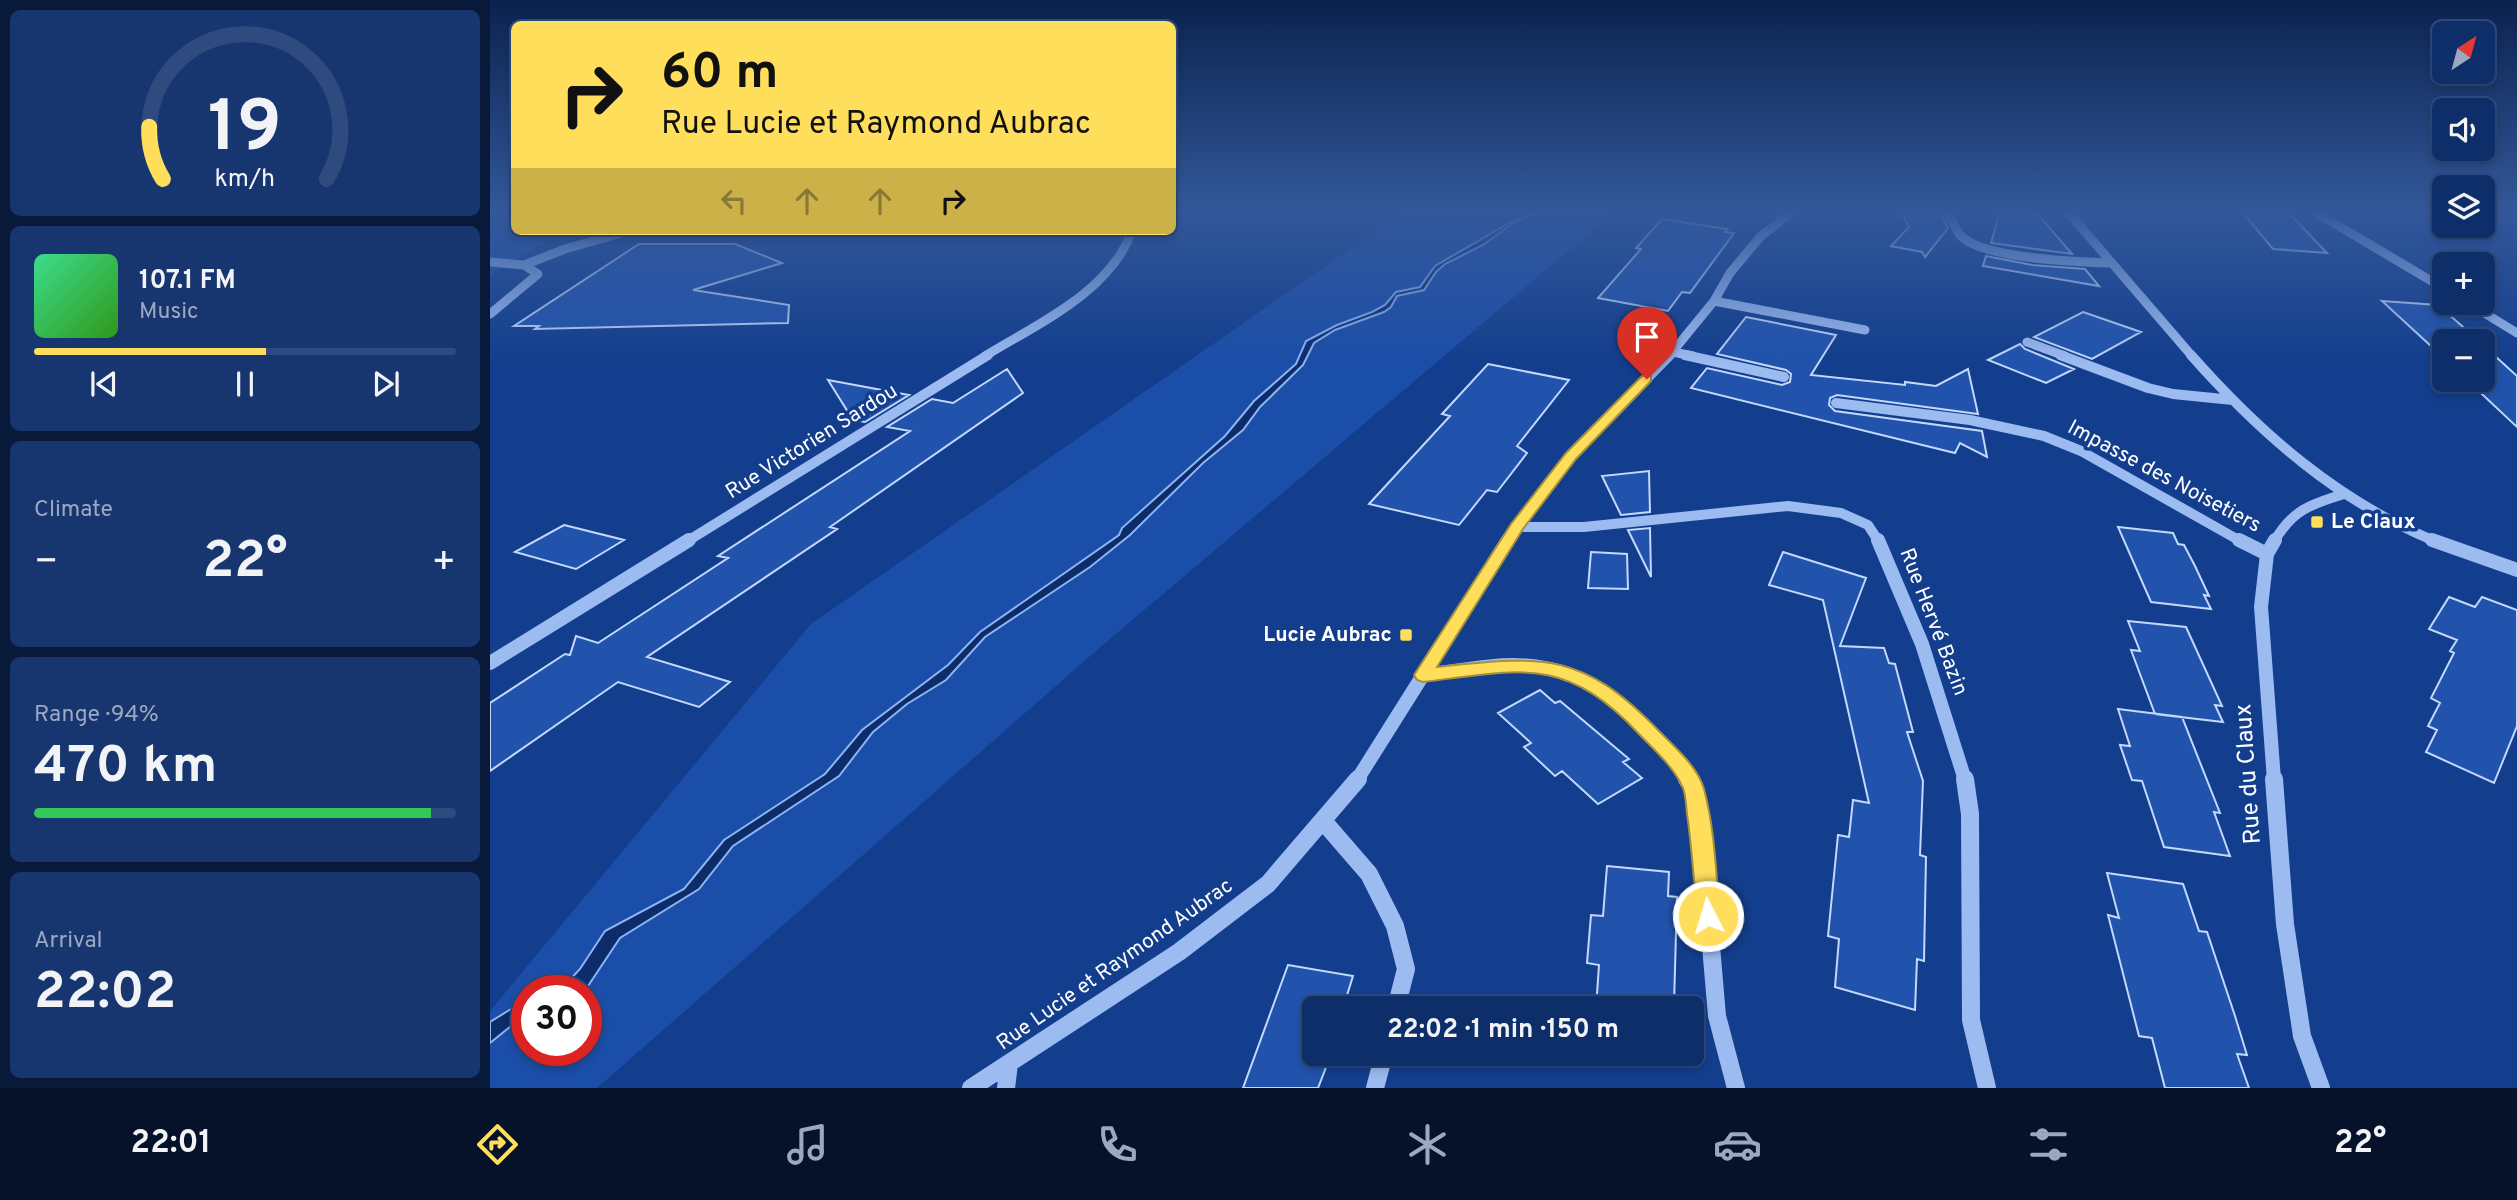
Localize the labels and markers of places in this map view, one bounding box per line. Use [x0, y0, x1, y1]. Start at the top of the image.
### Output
pin [1617, 307, 1677, 379]
place label: Le Claux [2331, 509, 2416, 536]
marker: Le Claux [2309, 514, 2325, 530]
place label: Lucie Aubrac [1263, 622, 1392, 649]
marker: Lucie Aubrac [1398, 627, 1414, 643]

